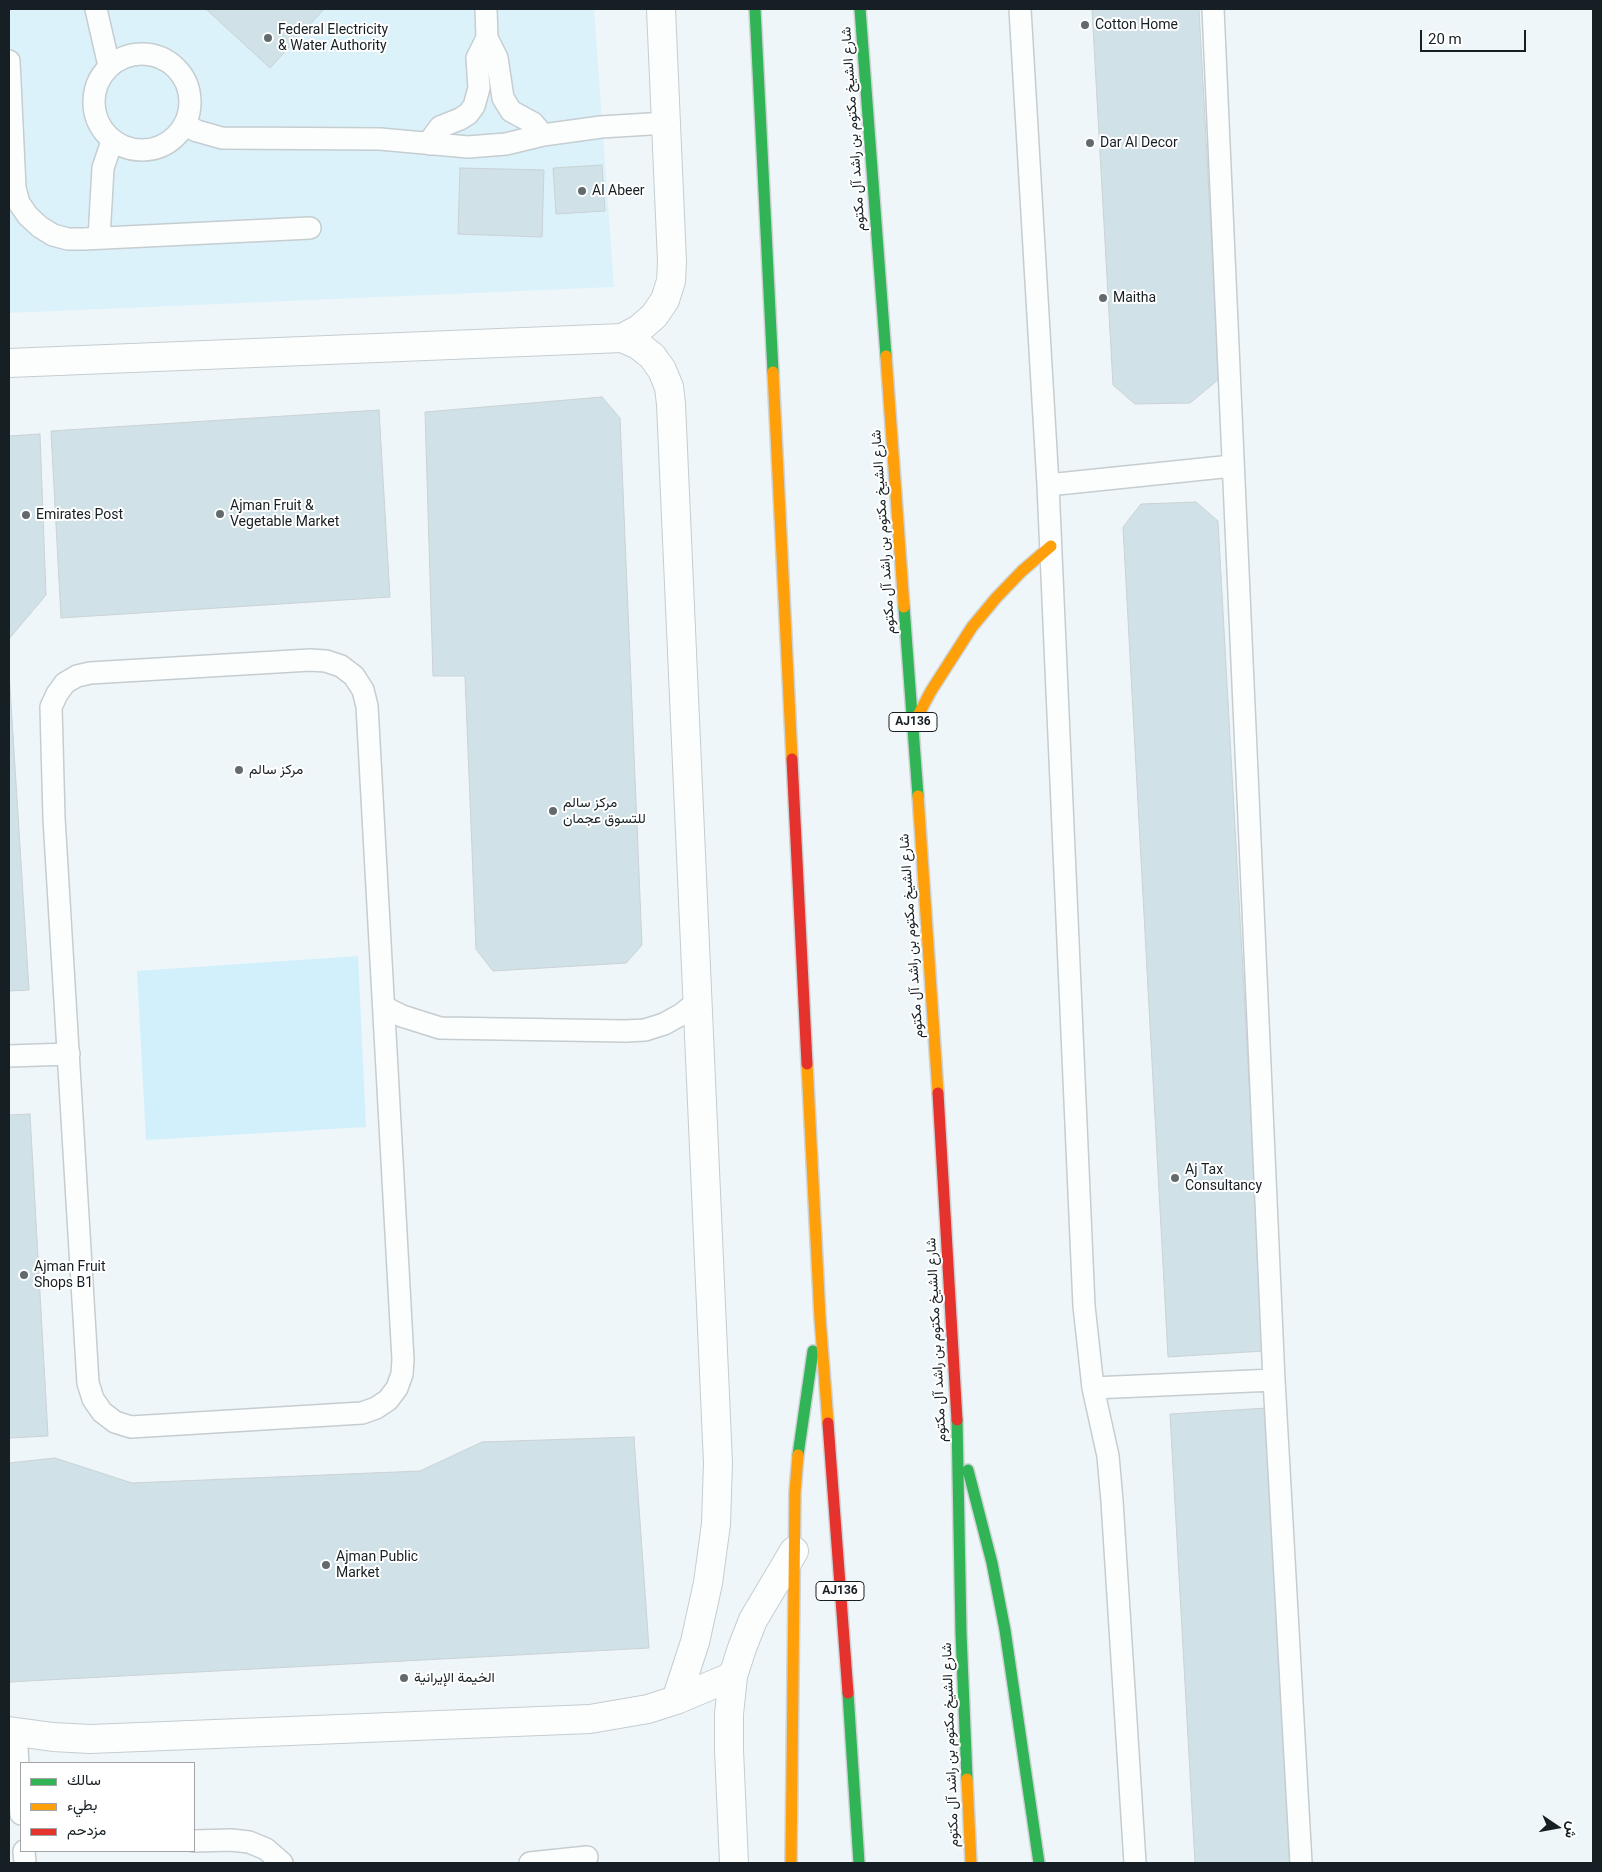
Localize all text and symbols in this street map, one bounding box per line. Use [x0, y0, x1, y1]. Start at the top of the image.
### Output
place label: Cotton Home [1095, 17, 1178, 33]
marker: Cotton Home [1079, 19, 1091, 31]
scale bar [1422, 20, 1528, 52]
place label: Federal Electricity & Water Authority [278, 22, 388, 54]
street label: شارع الشيخ مكتوم بن راشد آل مكتوم [838, 26, 870, 232]
text: 20 m [1428, 30, 1462, 48]
marker: Federal Electricity & Water Authority [262, 32, 274, 44]
place label: Dar Al Decor [1100, 135, 1178, 151]
marker: Dar Al Decor [1084, 137, 1096, 149]
place label: Al Abeer [592, 183, 645, 199]
marker: Al Abeer [576, 185, 588, 197]
place label: Maitha [1113, 290, 1156, 306]
marker: Maitha [1097, 292, 1109, 304]
street label: شارع الشيخ مكتوم بن راشد آل مكتوم [868, 429, 900, 635]
place label: Ajman Fruit & Vegetable Market [230, 498, 339, 530]
place label: Emirates Post [36, 507, 123, 523]
marker: Ajman Fruit & Vegetable Market [214, 508, 226, 520]
marker: Emirates Post [20, 509, 32, 521]
road number: AJ136 [889, 712, 937, 732]
place label: مركز سالم [249, 762, 303, 778]
marker: مركز سالم [233, 764, 245, 776]
place label: مركز سالم للتسوق عجمان [563, 795, 646, 828]
marker: مركز سالم للتسوق عجمان [547, 805, 559, 817]
street label: شارع الشيخ مكتوم بن راشد آل مكتوم [896, 833, 928, 1039]
place label: Aj Tax Consultancy [1185, 1162, 1262, 1194]
marker: Aj Tax Consultancy [1169, 1172, 1181, 1184]
street label: شارع الشيخ مكتوم بن راشد آل مكتوم [923, 1237, 951, 1443]
place label: Ajman Fruit Shops B1 [34, 1259, 106, 1292]
marker: Ajman Fruit Shops B1 [18, 1269, 30, 1281]
place label: Ajman Public Market [336, 1549, 418, 1581]
marker: Ajman Public Market [320, 1559, 332, 1571]
road number: AJ136 [816, 1582, 864, 1600]
street label: شارع الشيخ مكتوم بن راشد آل مكتوم [939, 1642, 963, 1848]
place label: الخيمة الإيرانية [414, 1670, 495, 1686]
marker: الخيمة الإيرانية [398, 1672, 410, 1684]
legend [20, 1762, 195, 1852]
text: سالك [67, 1771, 101, 1789]
text: بطيء [67, 1796, 97, 1814]
north arrow [1532, 1802, 1582, 1852]
text: ش [1562, 1820, 1581, 1840]
text: مزدحم [67, 1821, 106, 1839]

